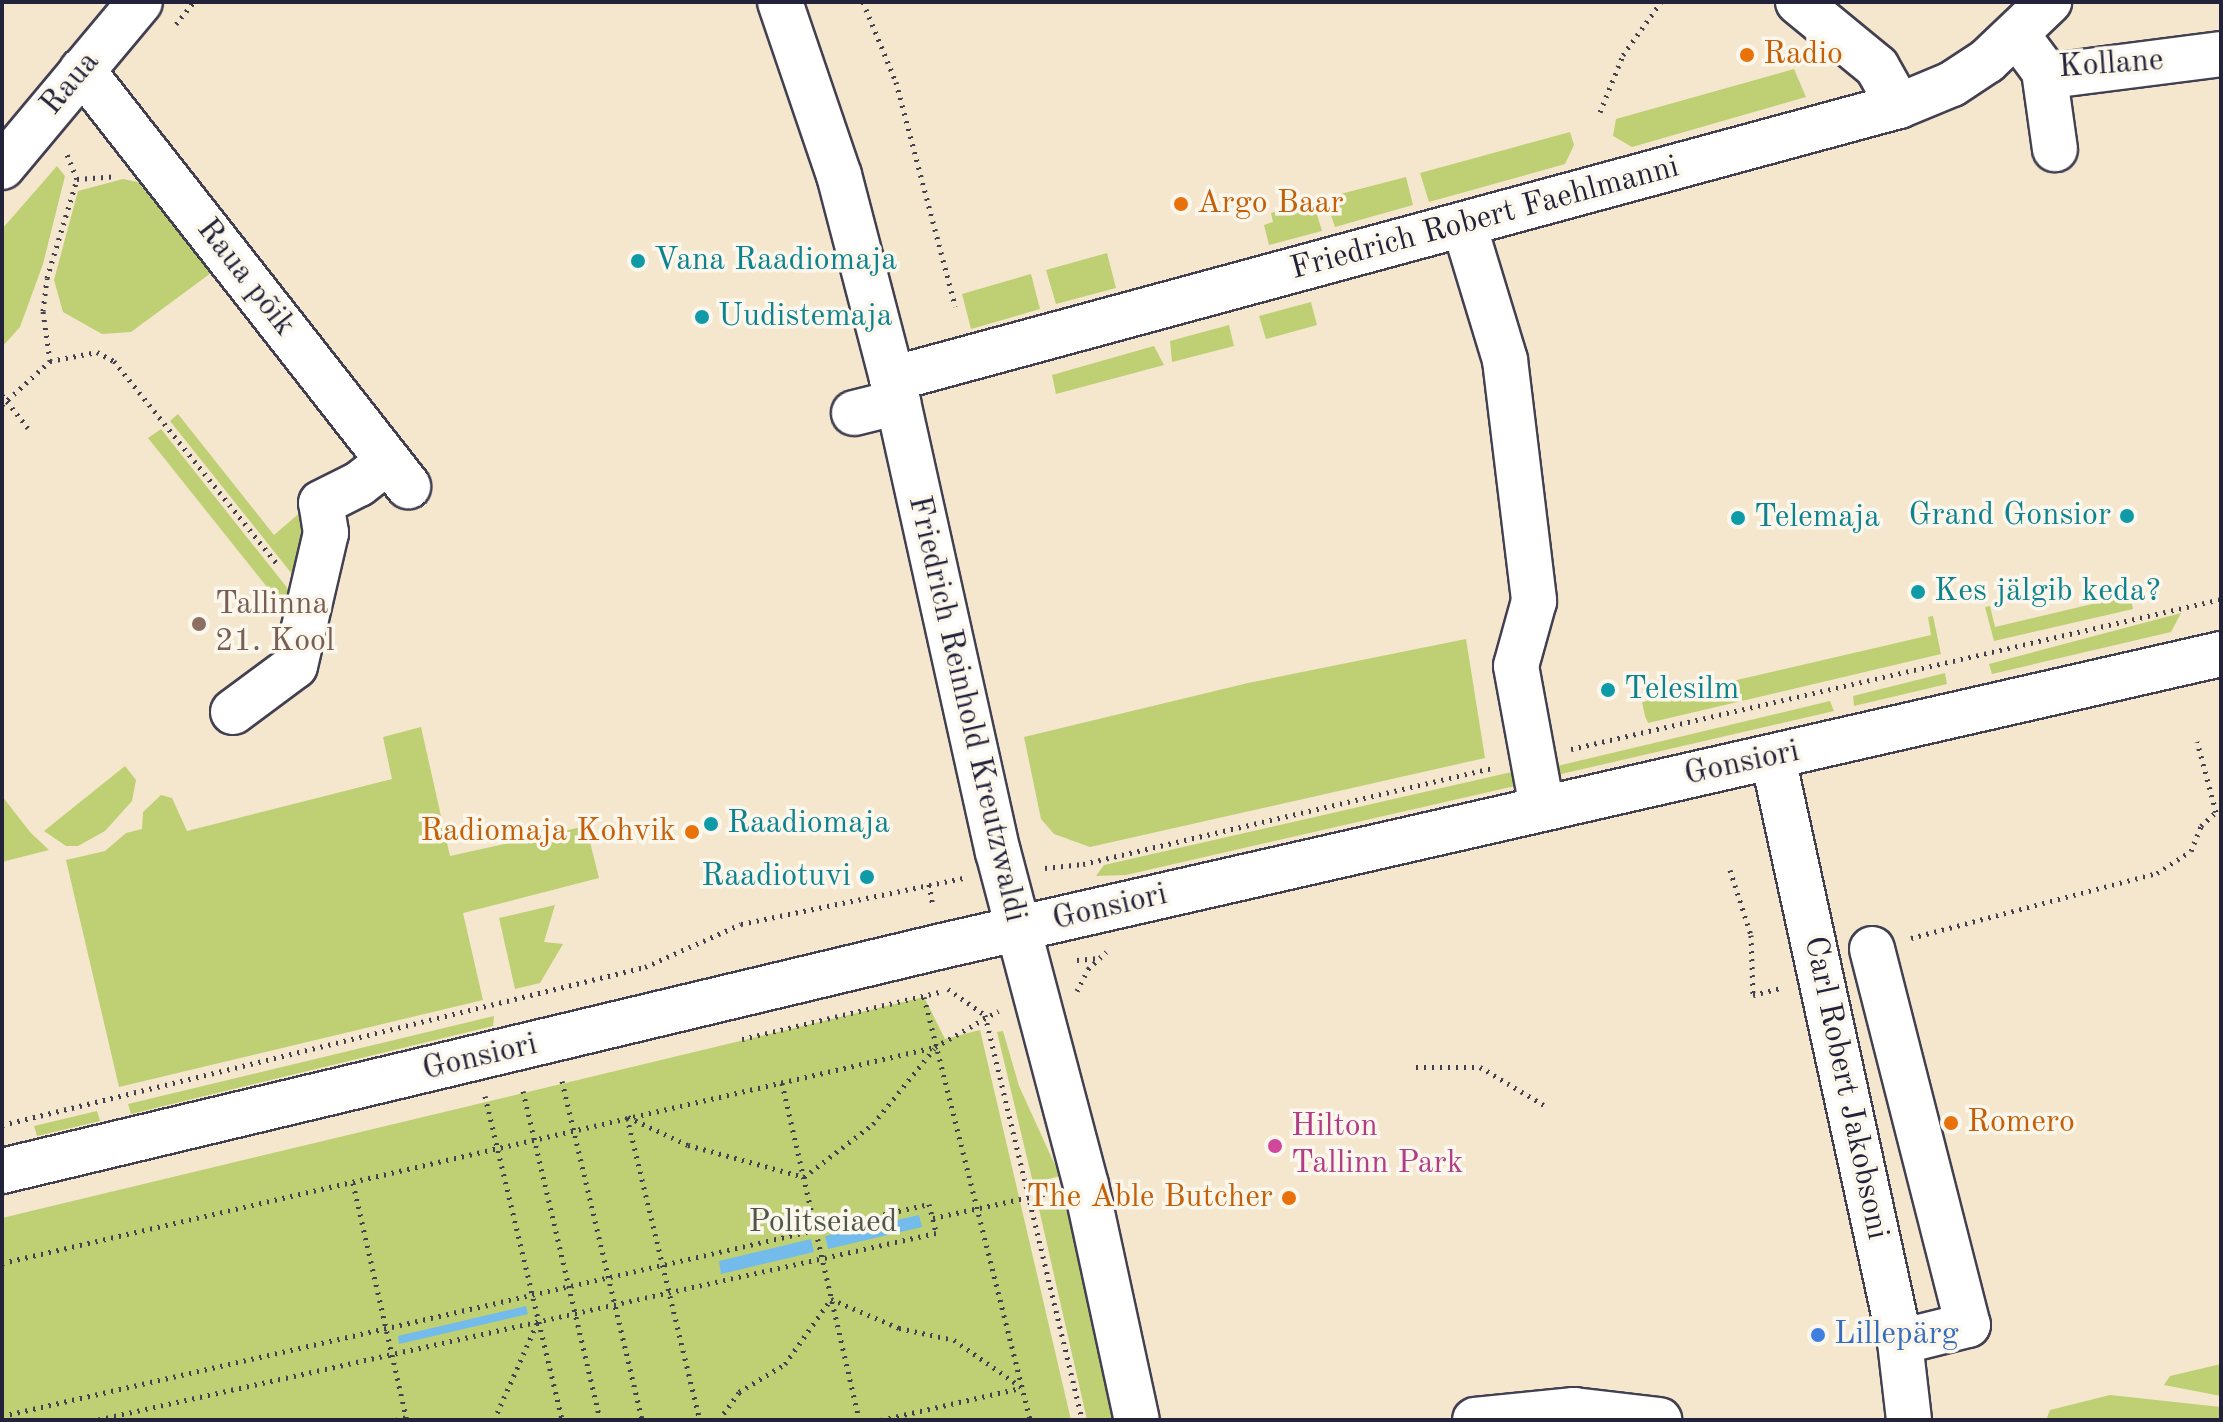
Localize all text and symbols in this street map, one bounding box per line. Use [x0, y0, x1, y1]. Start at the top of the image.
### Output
place label: Radio [1763, 36, 1843, 74]
street label: Kollane [2057, 42, 2165, 88]
street label: Raua [33, 44, 109, 124]
marker: Radio [1738, 46, 1756, 64]
street label: Friedrich Robert Faehlmanni [1287, 149, 1683, 289]
place label: Argo Baar [1197, 185, 1343, 223]
marker: Argo Baar [1172, 195, 1190, 213]
street label: Raua põik [187, 212, 303, 344]
place label: Vana Raadiomaja [654, 242, 897, 280]
marker: Vana Raadiomaja [629, 252, 647, 270]
place label: Uudistemaja [718, 298, 892, 336]
marker: Uudistemaja [693, 308, 711, 326]
street label: Friedrich Reinhold Kreutzwaldi [898, 492, 1034, 926]
place label: Grand Gonsior [1908, 497, 2111, 535]
place label: Telemaja [1754, 499, 1880, 537]
marker: Grand Gonsior [2118, 507, 2136, 525]
marker: Telemaja [1729, 509, 1747, 527]
place label: Kes jälgib keda? [1934, 573, 2161, 611]
marker: Kes jälgib keda? [1909, 583, 1927, 601]
place label: Tallinna 21. Kool [215, 587, 335, 662]
marker: Tallinna 21. Kool [190, 615, 208, 633]
place label: Telesilm [1624, 671, 1739, 709]
marker: Telesilm [1599, 681, 1617, 699]
street label: Gonsiori [1681, 733, 1803, 795]
place label: Raadiomaja [727, 805, 890, 843]
place label: Radiomaja Kohvik [420, 813, 676, 851]
marker: Raadiomaja [702, 815, 720, 833]
marker: Radiomaja Kohvik [683, 823, 701, 841]
place label: Raadiotuvi [701, 858, 851, 896]
marker: Raadiotuvi [858, 868, 876, 886]
street label: Gonsiori [1049, 876, 1171, 940]
street label: Carl Robert Jakobsoni [1794, 933, 1896, 1243]
street label: Gonsiori [419, 1026, 541, 1090]
place label: Romero [1967, 1104, 2075, 1142]
place label: Hilton Tallinn Park [1291, 1109, 1463, 1184]
marker: Romero [1942, 1114, 1960, 1132]
marker: Hilton Tallinn Park [1266, 1137, 1284, 1155]
place label: The Able Butcher [1026, 1179, 1273, 1217]
marker: The Able Butcher [1280, 1189, 1298, 1207]
park label: Politseiaed [749, 1204, 897, 1242]
place label: Lillepärg [1834, 1316, 1959, 1354]
marker: Lillepärg [1809, 1326, 1827, 1344]

